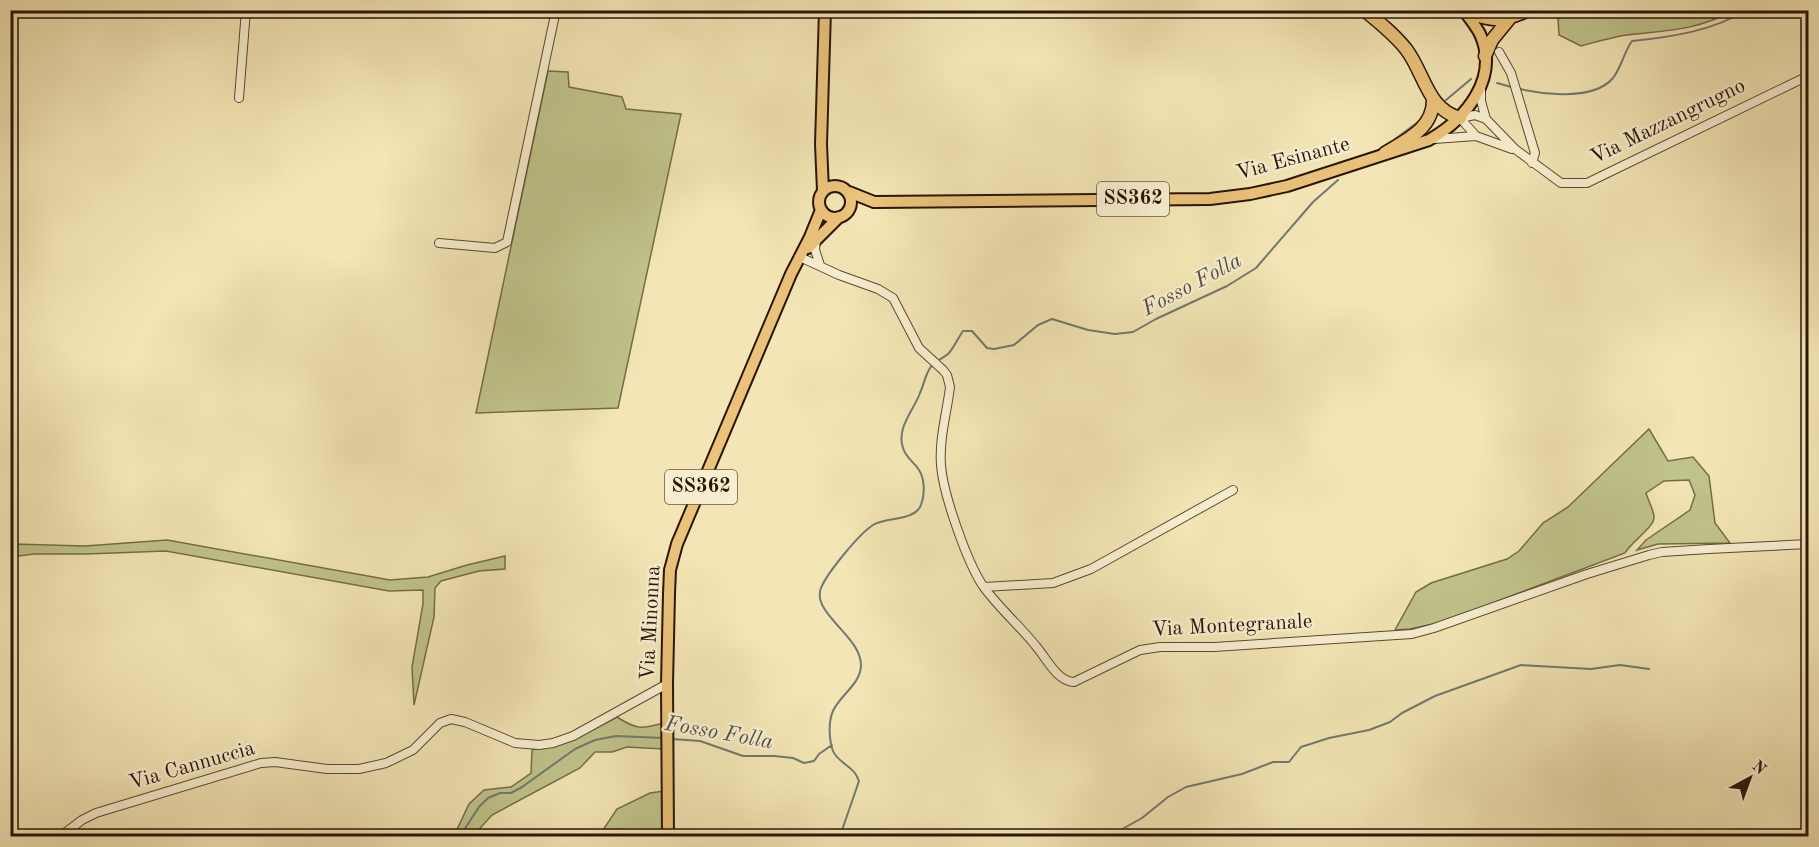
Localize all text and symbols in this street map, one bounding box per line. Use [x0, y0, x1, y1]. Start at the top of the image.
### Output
street label: Via Mazzangrugno [1587, 75, 1749, 169]
street label: Via Esinante [1234, 134, 1352, 184]
road number: SS362 [1097, 182, 1169, 216]
water label: Fosso Folla [1138, 249, 1246, 321]
road number: SS362 [665, 470, 737, 504]
street label: Via Minonna [637, 565, 665, 681]
street label: Via Montegranale [1151, 611, 1313, 641]
water label: Fosso Folla [662, 712, 775, 753]
street label: Via Cannuccia [127, 738, 257, 794]
north arrow [1720, 748, 1780, 808]
text: N [1749, 758, 1769, 779]

